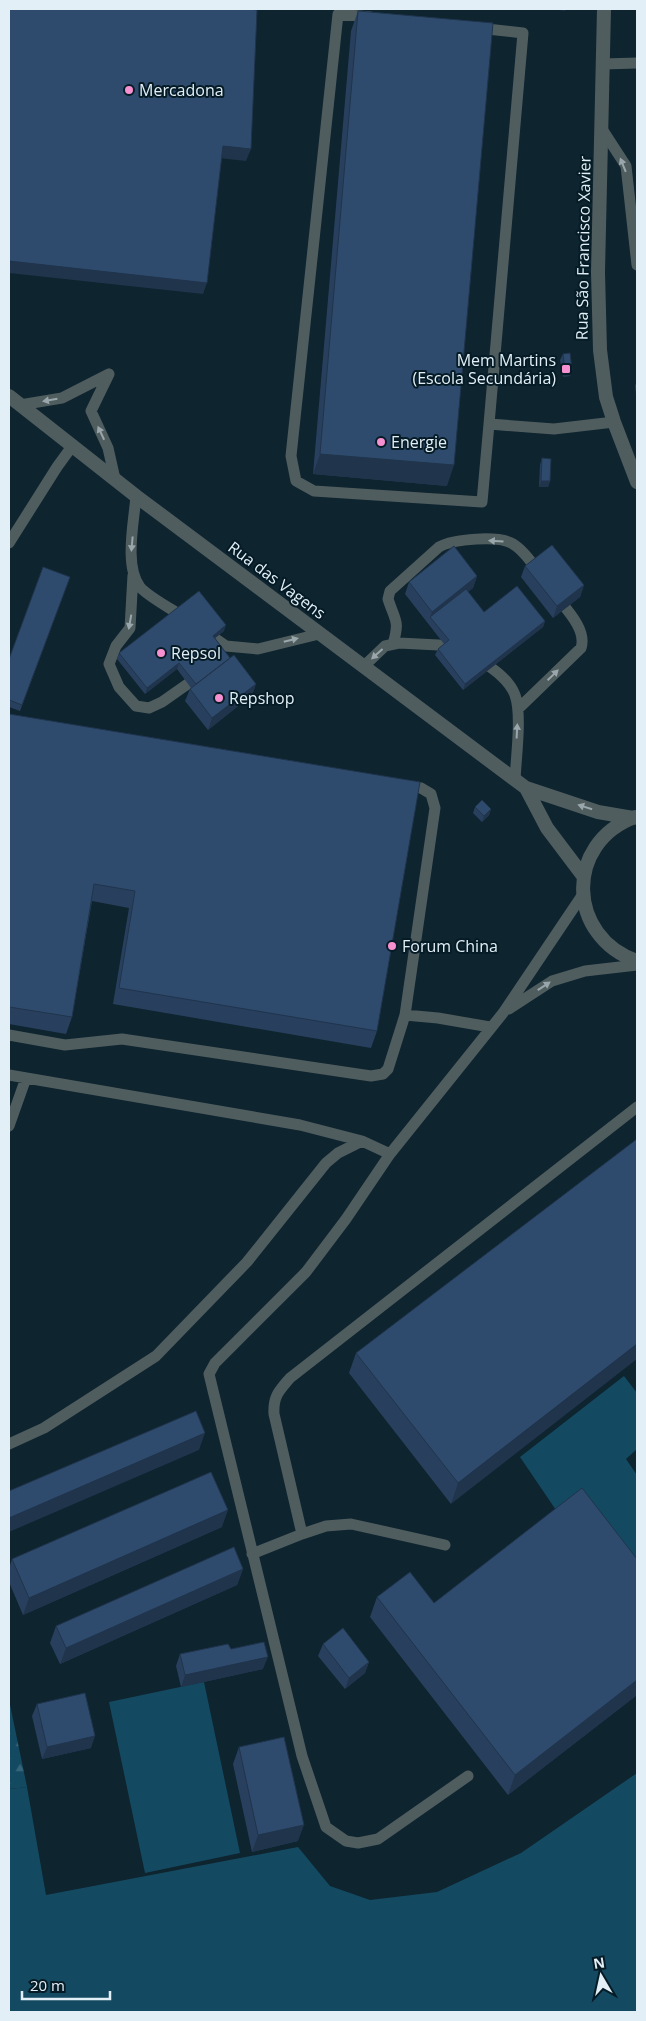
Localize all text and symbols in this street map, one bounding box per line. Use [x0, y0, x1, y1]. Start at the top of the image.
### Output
place label: Mercadona [139, 79, 224, 101]
marker: Mercadona [123, 84, 135, 96]
street label: Rua São Francisco Xavier [570, 155, 596, 340]
one-way arrow [619, 158, 628, 173]
place label: Mem Martins (Escola Secundária) [412, 349, 556, 389]
marker: Mem Martins (Escola Secundária) [560, 363, 572, 375]
one-way arrow [41, 396, 57, 404]
one-way arrow [97, 426, 105, 440]
place label: Energie [391, 431, 447, 453]
marker: Energie [375, 436, 387, 448]
street label: Rua das Vagens [224, 536, 330, 624]
one-way arrow [488, 536, 504, 544]
one-way arrow [128, 537, 136, 553]
one-way arrow [126, 614, 134, 630]
one-way arrow [284, 636, 299, 644]
place label: Repsol [171, 642, 221, 664]
marker: Repsol [155, 647, 167, 659]
one-way arrow [372, 648, 384, 660]
one-way arrow [547, 670, 559, 682]
place label: Repshop [229, 687, 295, 709]
marker: Repshop [213, 692, 225, 704]
one-way arrow [513, 723, 521, 739]
one-way arrow [577, 803, 592, 811]
place label: Forum China [402, 935, 498, 957]
marker: Forum China [386, 940, 398, 952]
one-way arrow [538, 982, 551, 991]
north arrow [576, 1951, 626, 2001]
text: N [592, 1952, 606, 1973]
scale bar [22, 1968, 110, 2000]
text: 20 m [30, 1975, 65, 1995]

